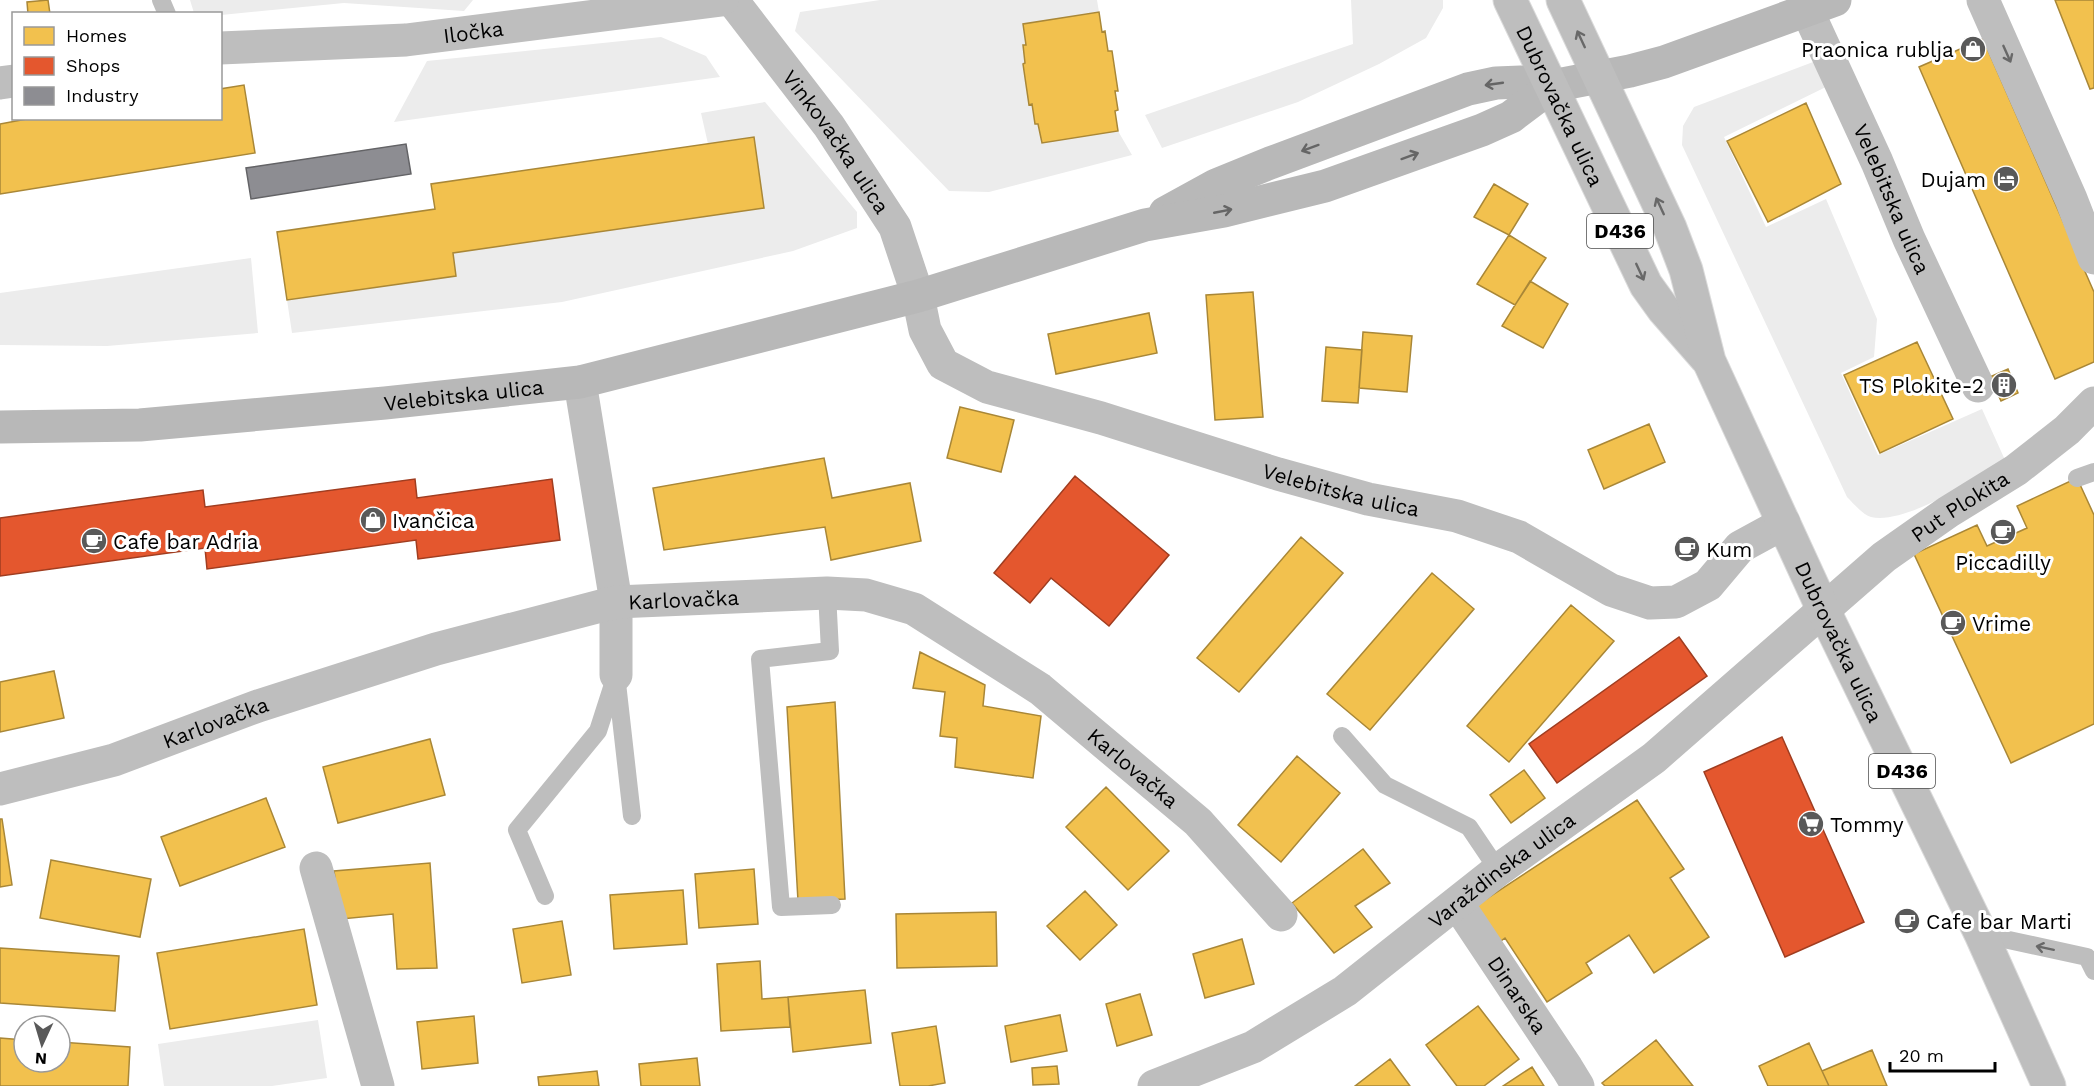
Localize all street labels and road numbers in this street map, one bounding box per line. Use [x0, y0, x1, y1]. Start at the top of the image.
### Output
street label: Iločka [442, 15, 505, 48]
street label: Dubrovačka ulica [1511, 21, 1609, 190]
street label: Vinkovačka ulica [778, 65, 895, 218]
street label: Velebitska ulica [1849, 120, 1936, 278]
road number: D436 [1587, 214, 1653, 248]
street label: Velebitska ulica [382, 373, 545, 416]
street label: Velebitska ulica [1259, 457, 1422, 521]
street label: Put Plokita [1906, 465, 2013, 547]
street label: Dubrovačka ulica [1790, 557, 1889, 726]
street label: Karlovačka [628, 584, 740, 614]
street label: Karlovačka [159, 691, 271, 753]
street label: Karlovačka [1083, 722, 1184, 813]
road number: D436 [1869, 754, 1935, 788]
street label: Varaždinska ulica [1423, 806, 1580, 933]
street label: Dinarska [1483, 951, 1553, 1038]

